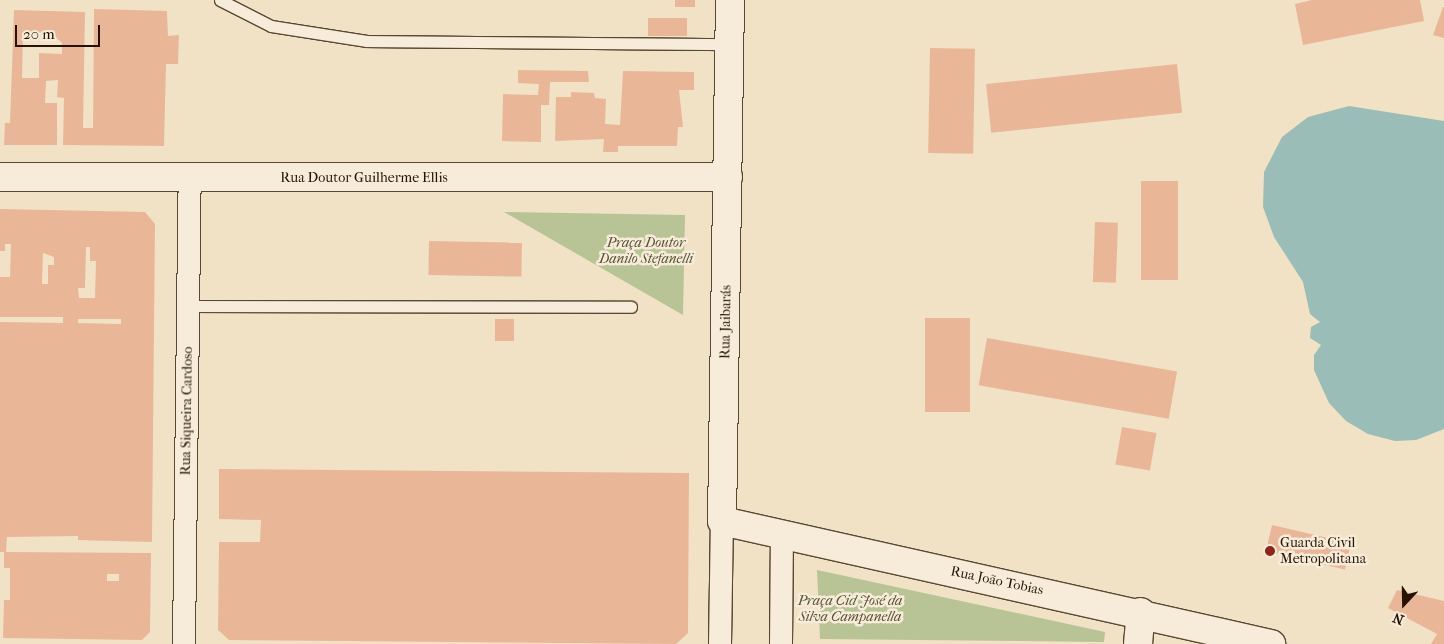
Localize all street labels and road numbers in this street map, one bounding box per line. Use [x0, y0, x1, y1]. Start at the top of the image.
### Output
street label: Rua Doutor Guilherme Ellis [280, 170, 448, 186]
street label: Rua Jaibarás [717, 285, 735, 359]
street label: Rua Siqueira Cardoso [177, 346, 197, 476]
street label: Rua João Tobias [949, 563, 1045, 599]

